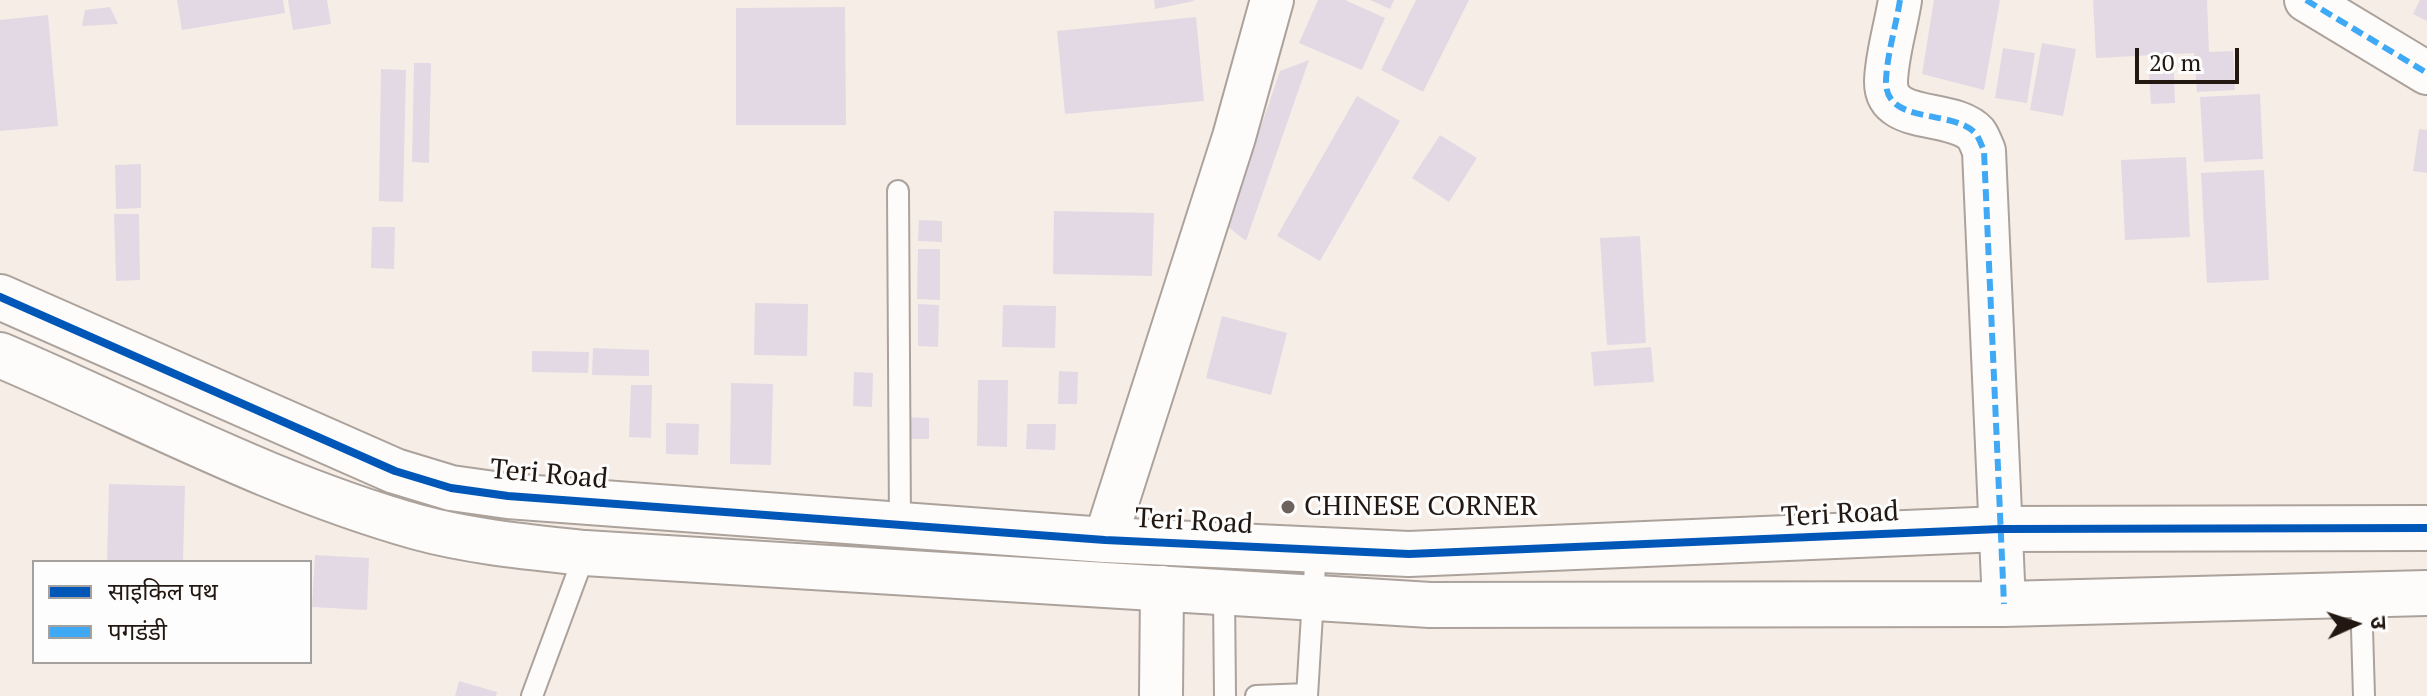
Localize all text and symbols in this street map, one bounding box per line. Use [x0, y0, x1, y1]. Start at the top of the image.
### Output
scale bar [2139, 32, 2243, 82]
text: 20 m [2149, 46, 2201, 78]
street label: Teri Road [489, 453, 609, 497]
place label: CHINESE CORNER [1304, 490, 1538, 524]
street label: Teri Road [1780, 495, 1900, 535]
marker: CHINESE CORNER [1279, 498, 1297, 516]
street label: Teri Road [1134, 502, 1254, 542]
legend [32, 560, 312, 664]
text: साइकिल पथ [108, 575, 218, 607]
north arrow [2315, 584, 2395, 664]
text: पगडंडी [108, 615, 167, 647]
text: उ [2365, 616, 2394, 630]

